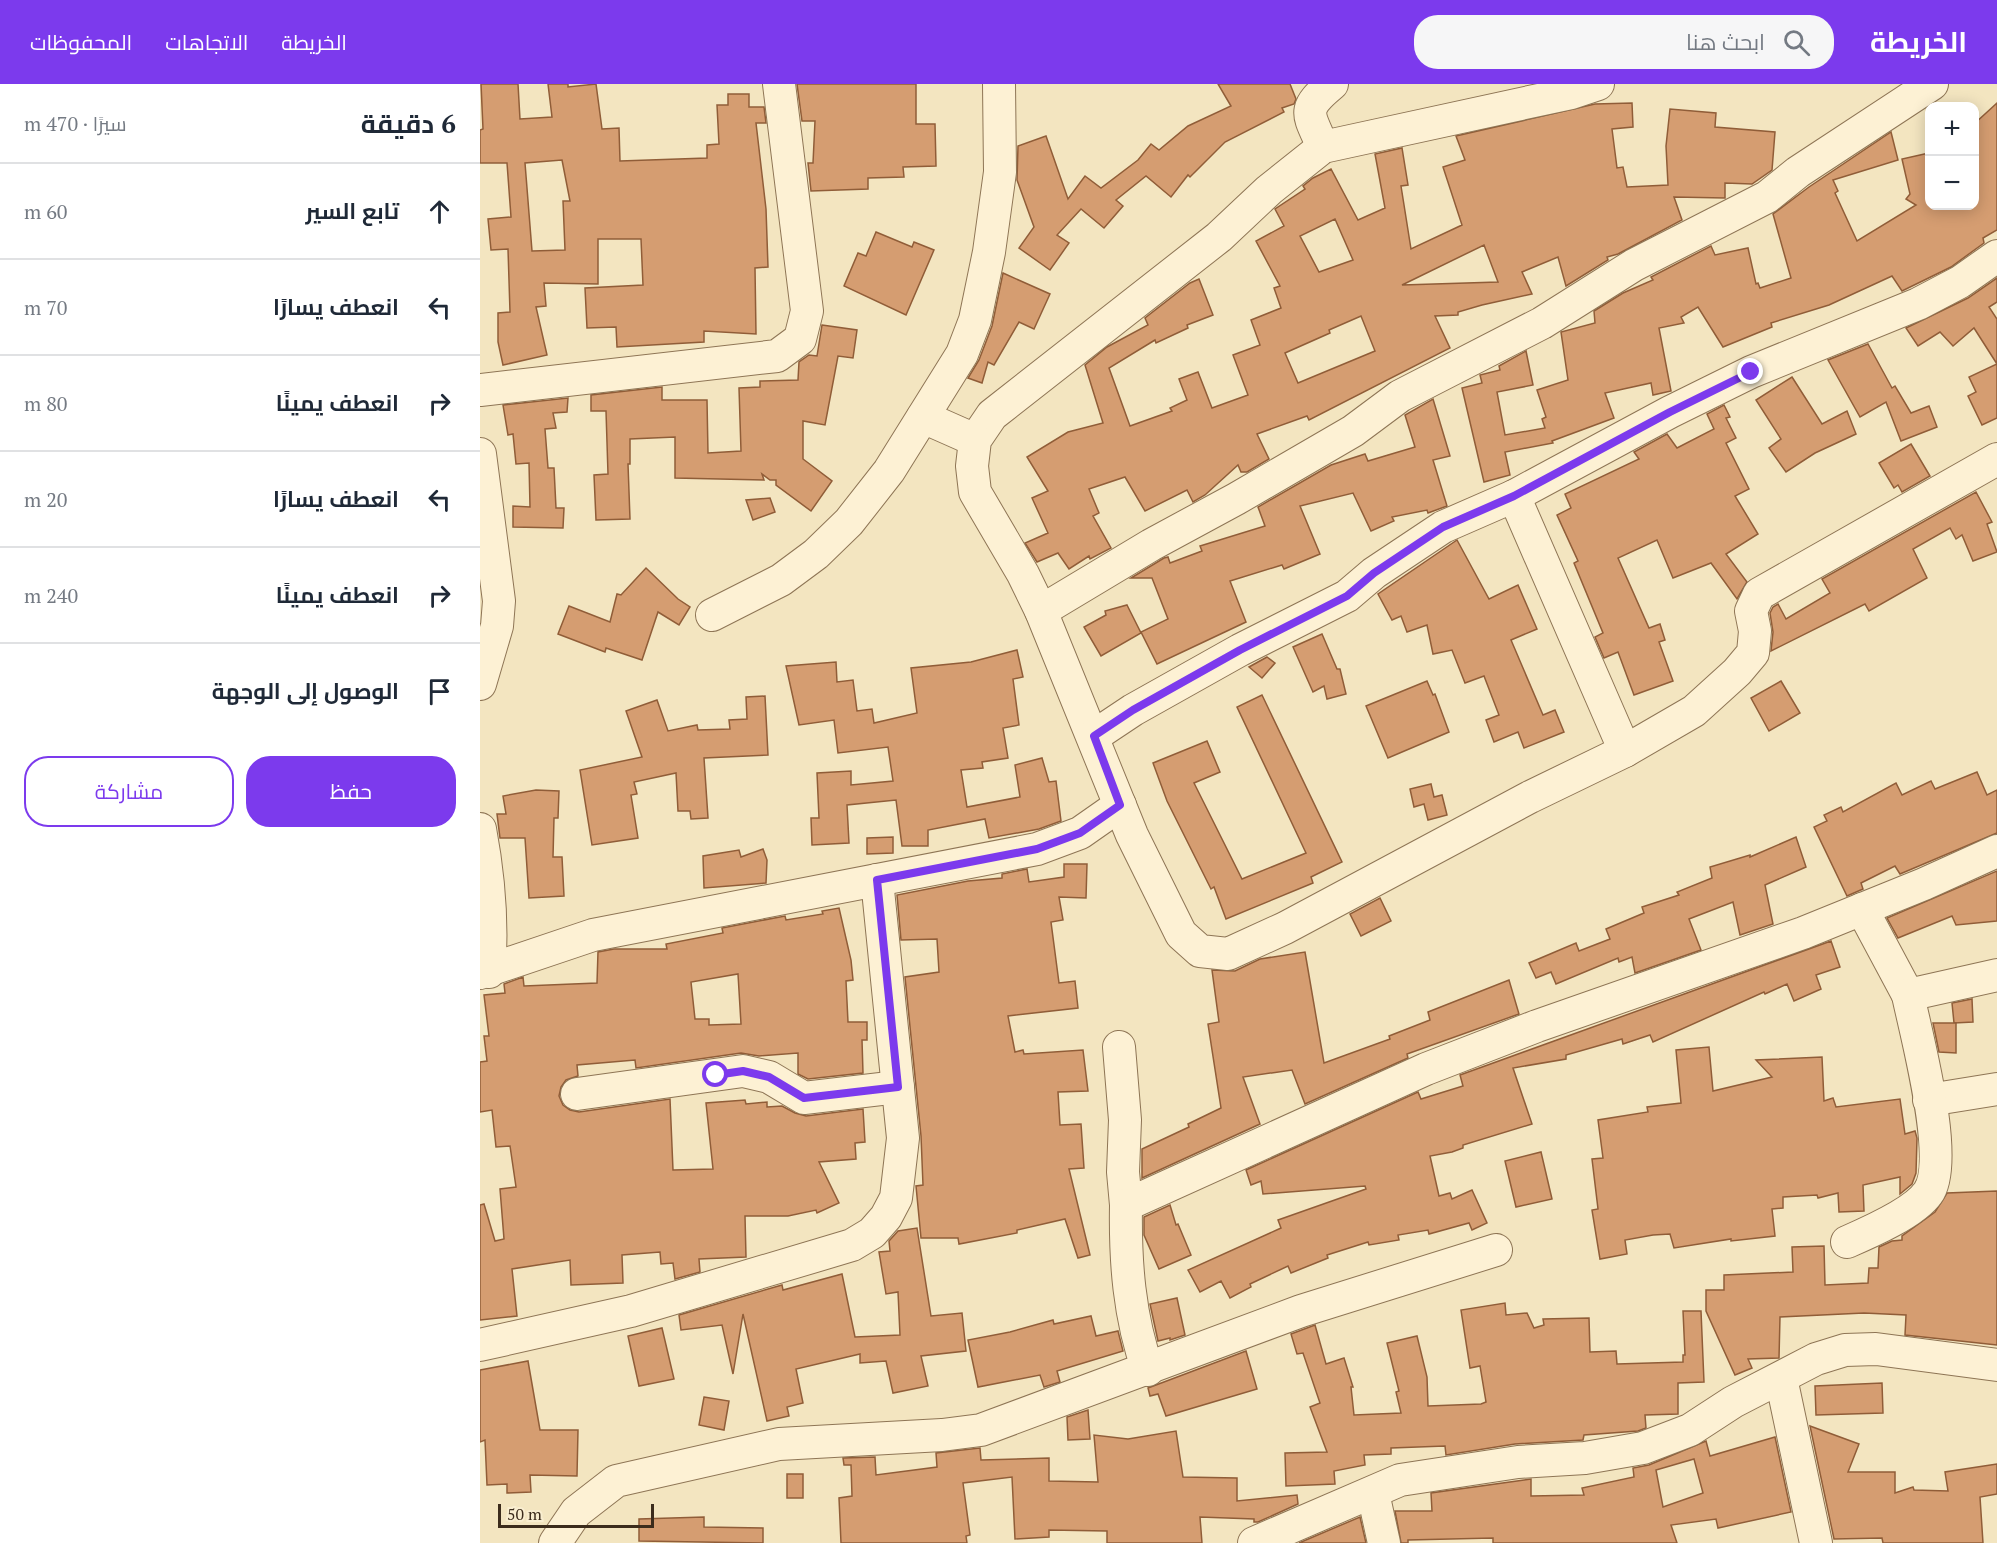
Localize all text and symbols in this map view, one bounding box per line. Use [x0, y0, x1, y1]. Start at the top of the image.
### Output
search box [1414, 15, 1834, 69]
text: الخريطة [1870, 23, 1967, 60]
icon: search [1780, 26, 1813, 59]
text: ابحث هنا [1686, 27, 1765, 56]
text: المحفوظات [30, 28, 132, 56]
text: الاتجاهات [165, 28, 248, 56]
text: الخريطة [281, 28, 347, 56]
map controls [1925, 102, 1979, 210]
button: + [1925, 102, 1979, 156]
text: 6 دقيقة [361, 106, 456, 140]
text: سيرًا · 470 m [24, 110, 126, 137]
button: − [1925, 156, 1979, 210]
icon: ahead [423, 195, 456, 228]
text: تابع السير [306, 196, 399, 225]
text: 60 m [24, 198, 67, 225]
icon: left [423, 291, 456, 324]
text: انعطف يسارًا [273, 292, 399, 321]
text: 70 m [24, 294, 67, 321]
route end [1737, 358, 1763, 384]
icon: right [423, 387, 456, 420]
text: انعطف يمينًا [276, 388, 399, 417]
text: 80 m [24, 390, 67, 417]
icon: left [423, 483, 456, 516]
text: انعطف يسارًا [273, 484, 399, 513]
text: 20 m [24, 486, 67, 513]
icon: right [423, 579, 456, 612]
text: انعطف يمينًا [276, 580, 399, 609]
text: 240 m [24, 582, 78, 609]
icon: arrive [423, 675, 456, 708]
text: الوصول إلى الوجهة [212, 676, 399, 705]
button: مشاركة [24, 756, 234, 827]
button: حفظ [246, 756, 456, 827]
route start [702, 1061, 728, 1087]
scale bar [498, 1501, 654, 1528]
text: 50 m [507, 1503, 542, 1525]

